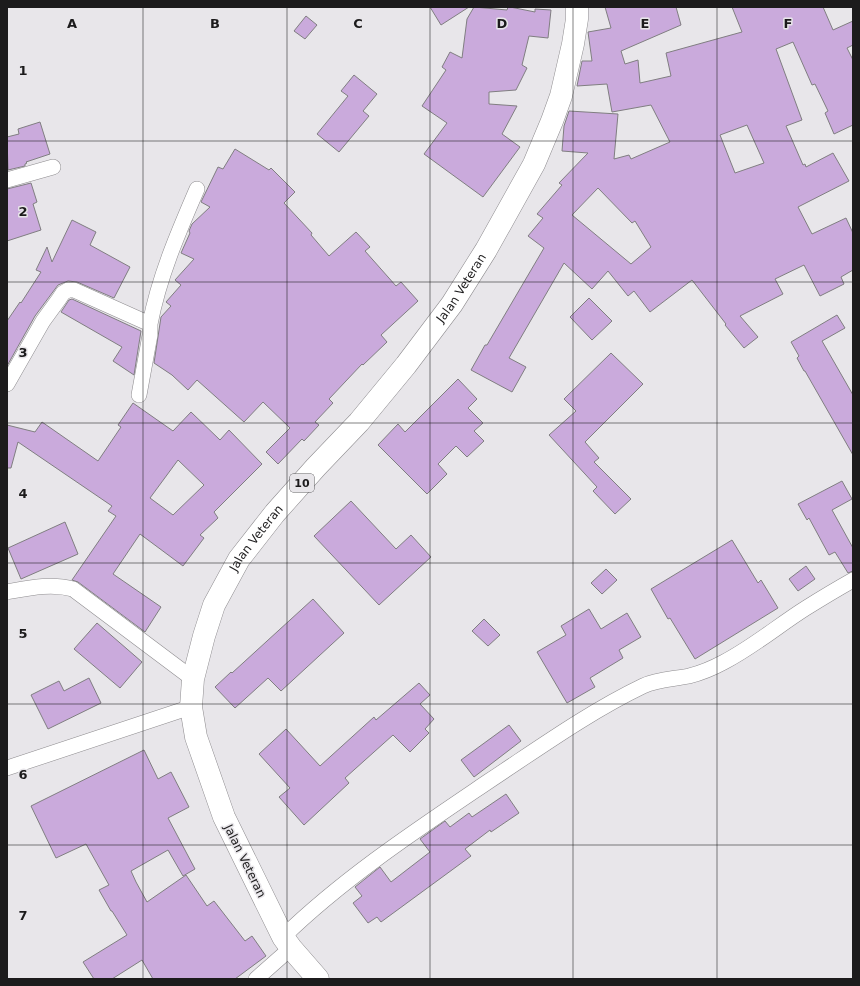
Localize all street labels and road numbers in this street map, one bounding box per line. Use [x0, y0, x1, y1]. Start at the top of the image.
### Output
street label: Jalan Veteran [433, 251, 489, 326]
road number: 10 [290, 474, 314, 492]
street label: Jalan Veteran [226, 502, 286, 575]
street label: Jalan Veteran [221, 821, 269, 900]

